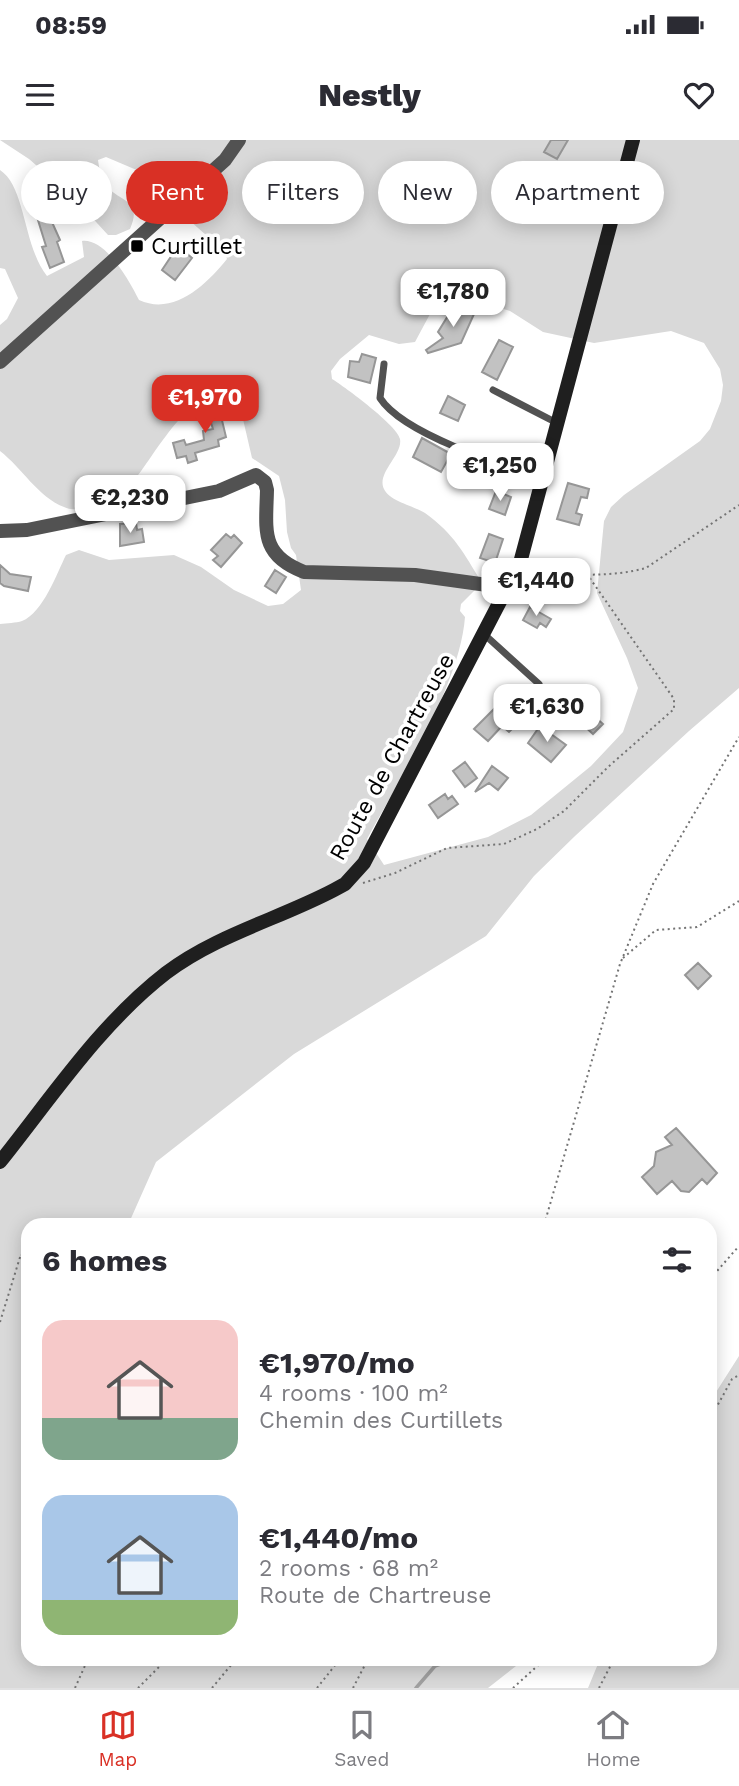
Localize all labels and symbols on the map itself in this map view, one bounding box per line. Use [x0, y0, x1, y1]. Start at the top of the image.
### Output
place label: Curtillet [151, 233, 242, 260]
marker: Curtillet [129, 238, 145, 254]
pin: €1,780 [396, 270, 510, 329]
pin: €1,970 [148, 376, 262, 435]
pin: €1,250 [443, 444, 557, 503]
pin: €2,230 [73, 476, 187, 535]
pin: €1,440 [479, 559, 593, 618]
street label: Route de Chartreuse [324, 649, 460, 865]
pin: €1,630 [490, 684, 604, 744]

